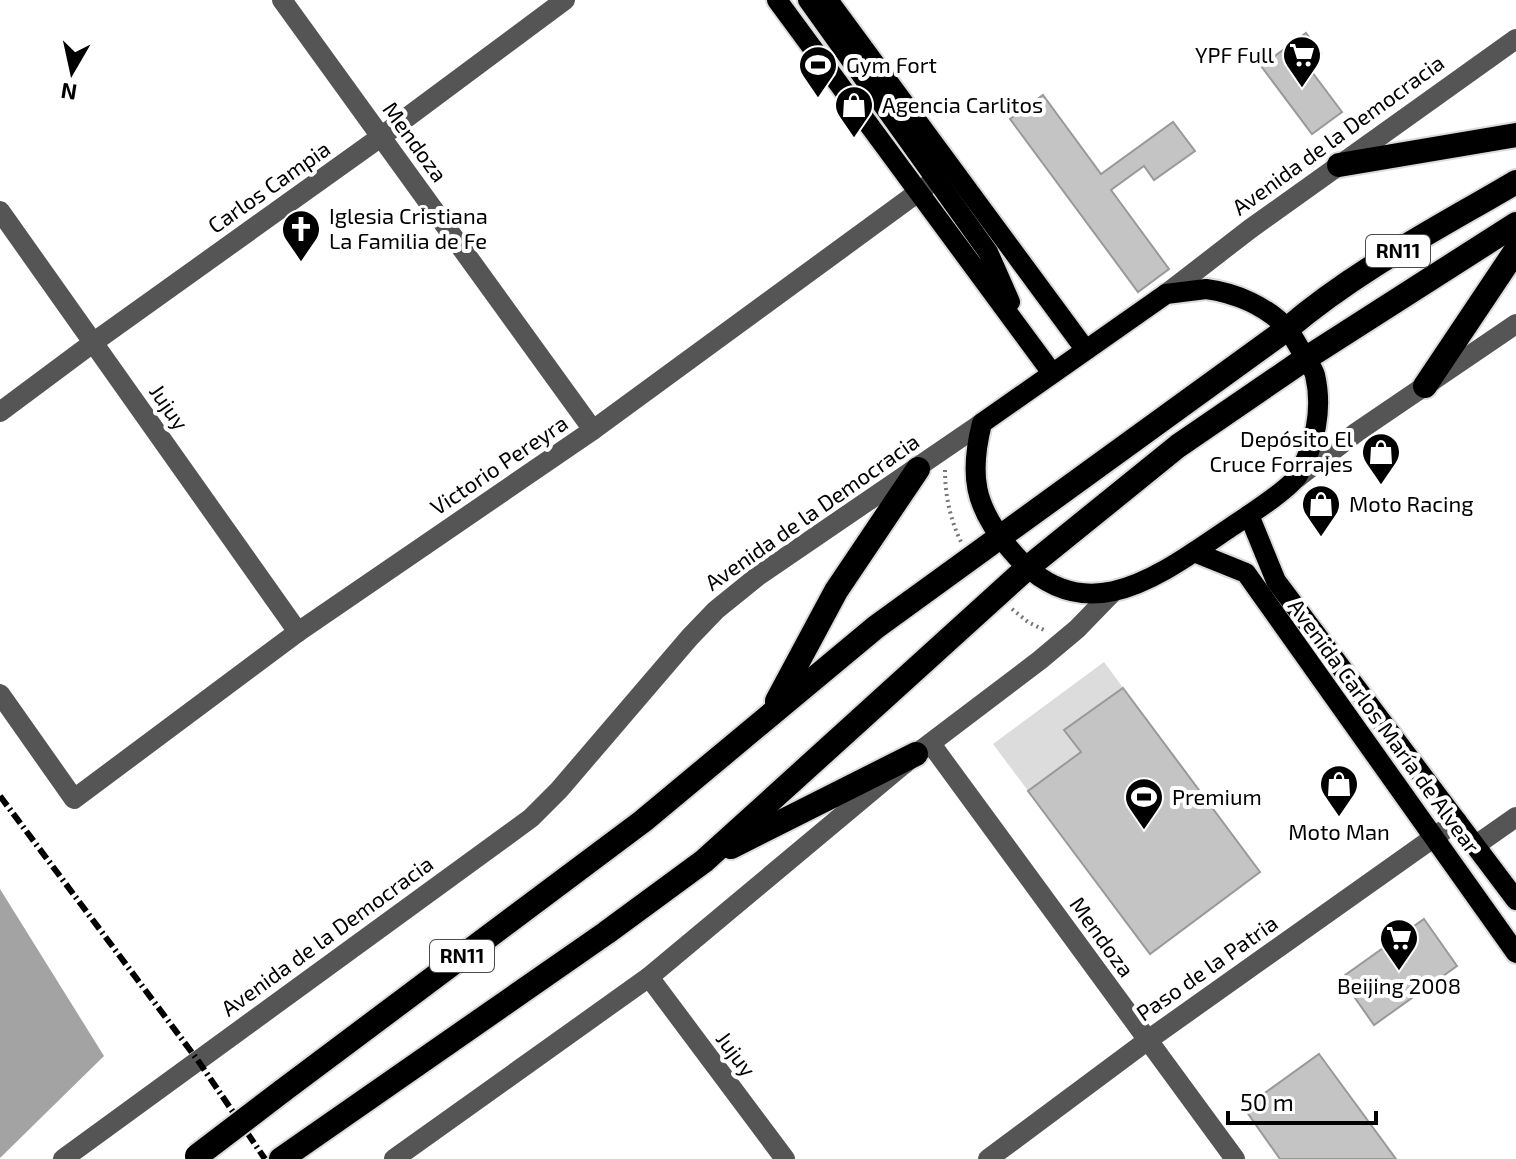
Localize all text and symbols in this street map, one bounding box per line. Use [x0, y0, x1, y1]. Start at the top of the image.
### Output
north arrow [32, 32, 112, 112]
supermarket icon: YPF Full [1281, 34, 1323, 89]
place label: YPF Full [1195, 41, 1274, 67]
sports icon: Gym Fort [797, 44, 839, 99]
street label: Avenida de la Democracia [1226, 49, 1448, 220]
place label: Gym Fort [846, 51, 937, 77]
text: N [59, 79, 79, 107]
shop icon: Agencia Carlitos [833, 84, 875, 139]
place label: Agencia Carlitos [882, 91, 1043, 117]
street label: Mendoza [378, 96, 453, 186]
street label: Carlos Campia [203, 135, 334, 238]
place label: Iglesia Cristiana La Familia de Fe [329, 202, 488, 253]
church icon: Iglesia Cristiana La Familia de Fe [280, 208, 322, 263]
road number: RN11 [1366, 235, 1430, 267]
street label: Jujuy [144, 379, 195, 435]
street label: Victorio Pereyra [425, 409, 572, 520]
place label: Depósito El Cruce Forrajes [1210, 425, 1353, 477]
street label: Avenida de la Democracia [699, 427, 923, 595]
shop icon: Depósito El Cruce Forrajes [1360, 431, 1402, 486]
shop icon: Moto Racing [1300, 483, 1342, 538]
place label: Moto Racing [1349, 490, 1474, 516]
street label: Avenida Carlos María de Alvear [1284, 593, 1486, 858]
shop icon: Moto Man [1318, 763, 1360, 818]
sports icon: Premium [1123, 776, 1165, 831]
place label: Premium [1172, 783, 1262, 809]
place label: Moto Man [1288, 818, 1390, 844]
street label: Avenida de la Democracia [215, 850, 437, 1021]
street label: Mendoza [1065, 891, 1140, 981]
street label: Paso de la Patria [1131, 909, 1282, 1025]
supermarket icon: Beijing 2008 [1378, 917, 1420, 972]
road number: RN11 [430, 940, 494, 972]
place label: Beijing 2008 [1337, 972, 1461, 999]
street label: Jujuy [711, 1026, 762, 1082]
scale bar [1228, 1075, 1376, 1125]
text: 50 m [1240, 1087, 1294, 1116]

